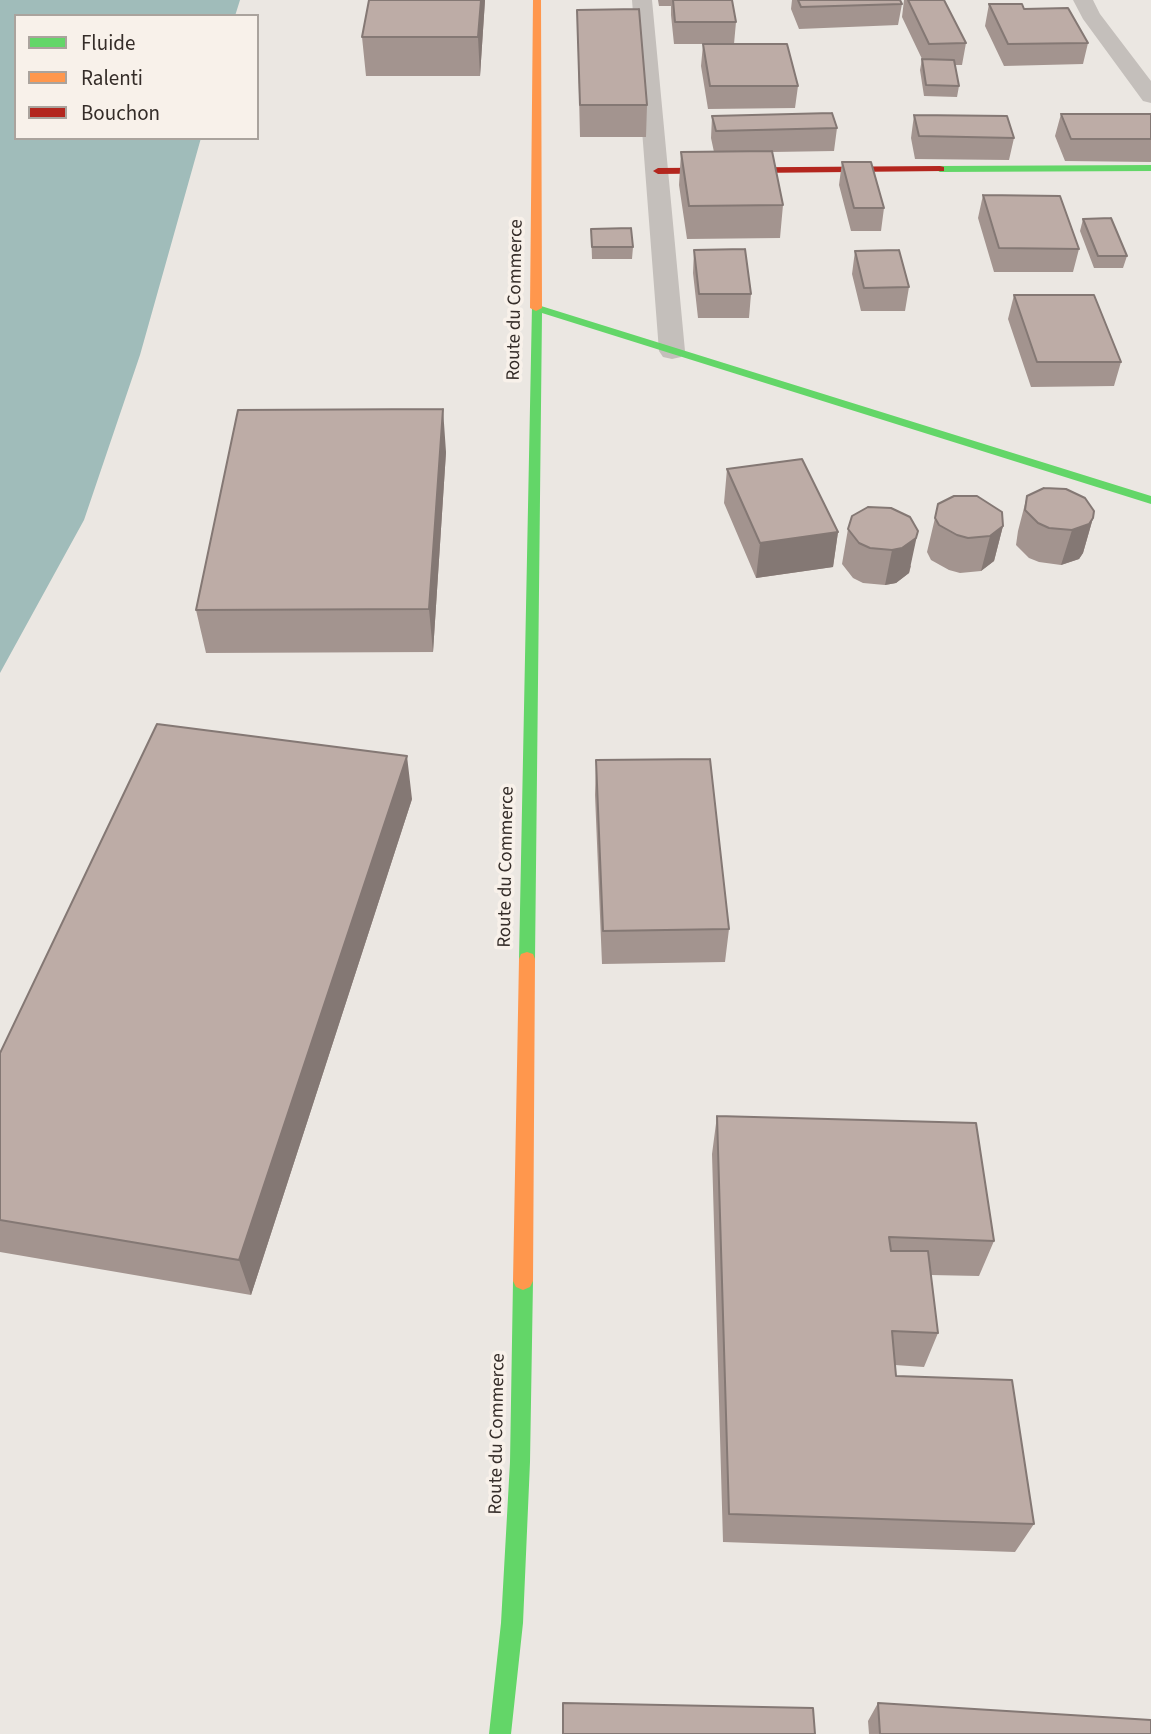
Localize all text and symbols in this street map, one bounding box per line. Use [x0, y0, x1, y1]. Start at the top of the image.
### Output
legend [14, 14, 259, 140]
text: Fluide [81, 28, 135, 58]
text: Ralenti [81, 63, 143, 93]
text: Bouchon [81, 98, 160, 128]
street label: Route du Commerce [503, 219, 529, 381]
street label: Route du Commerce [494, 786, 520, 948]
street label: Route du Commerce [485, 1353, 511, 1515]

